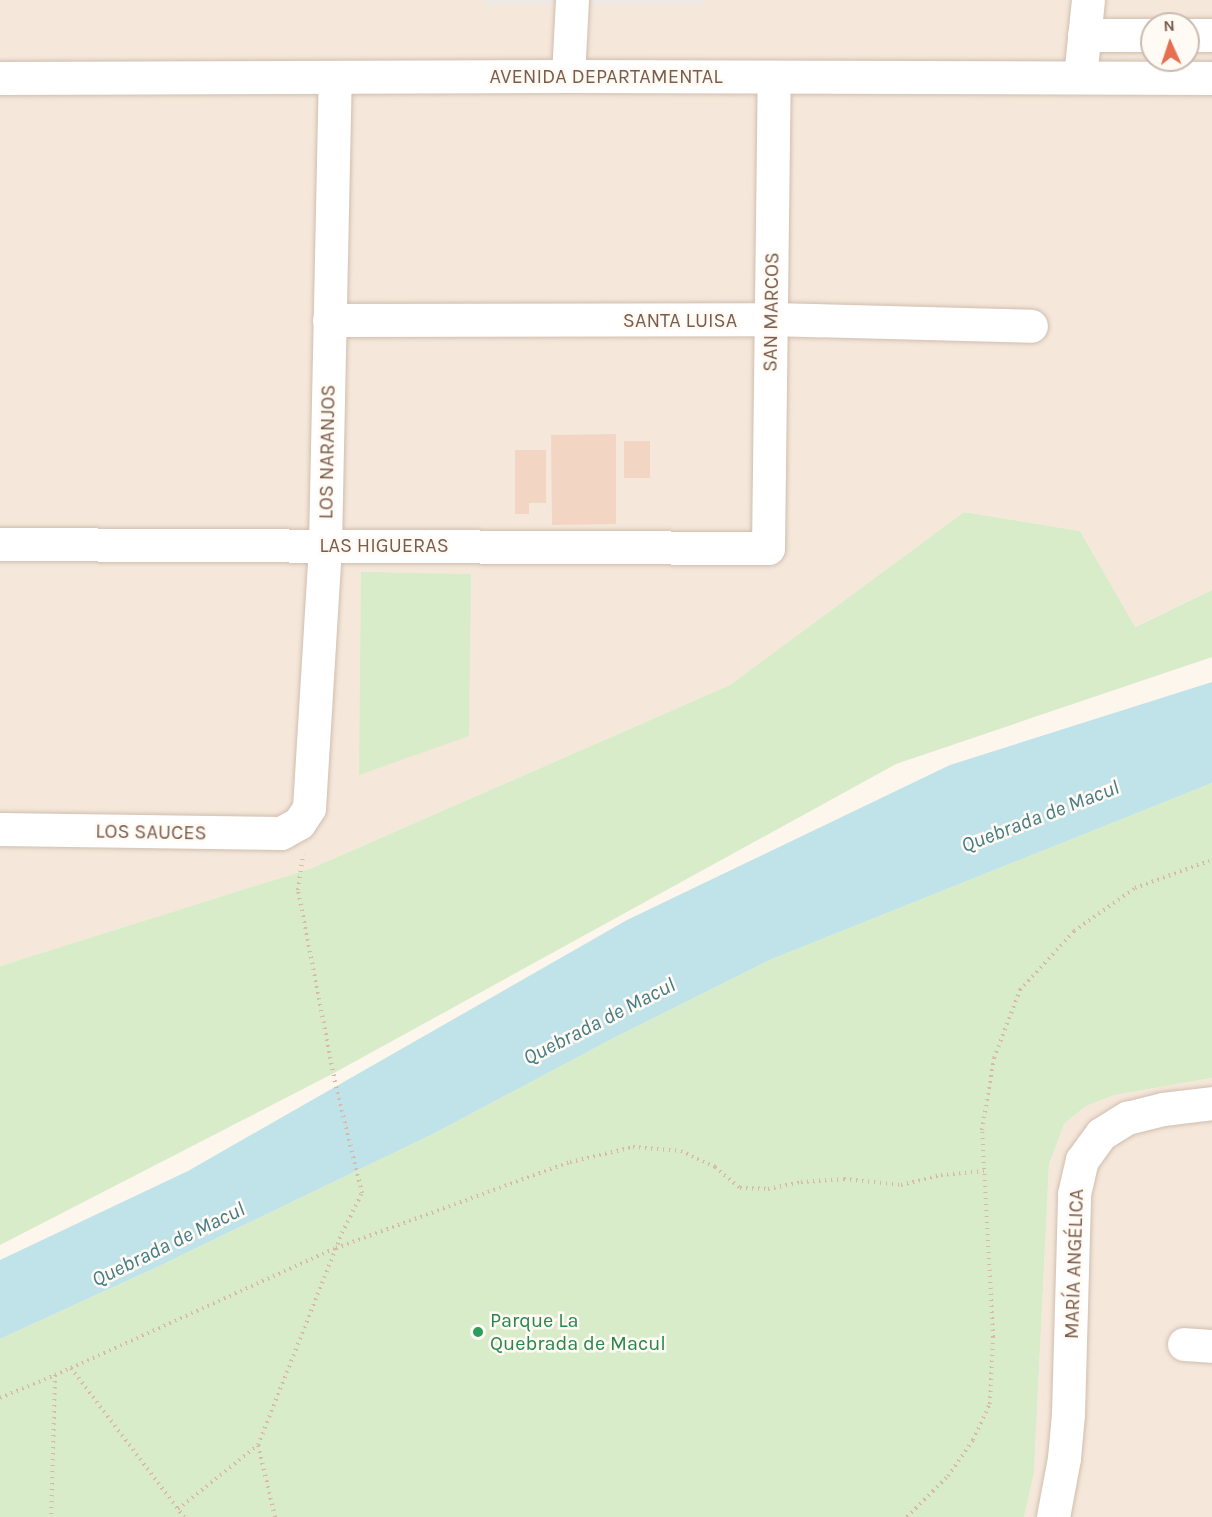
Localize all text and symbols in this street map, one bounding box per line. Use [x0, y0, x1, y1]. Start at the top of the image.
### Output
north arrow [1140, 12, 1200, 72]
text: N [1163, 16, 1175, 35]
street label: AVENIDA DEPARTAMENTAL [489, 64, 723, 88]
street label: SAN MARCOS [758, 252, 784, 372]
street label: SANTA LUISA [623, 308, 737, 332]
street label: LOS NARANJOS [314, 384, 340, 520]
street label: LAS HIGUERAS [319, 533, 449, 557]
water label: Quebrada de Macul [957, 774, 1123, 858]
street label: LOS SAUCES [95, 819, 207, 845]
water label: Quebrada de Macul [519, 972, 679, 1070]
street label: MARÍA ANGÉLICA [1059, 1188, 1089, 1340]
water label: Quebrada de Macul [87, 1196, 249, 1292]
place label: Parque La Quebrada de Macul [490, 1308, 666, 1355]
marker: Parque La Quebrada de Macul [471, 1325, 485, 1339]

